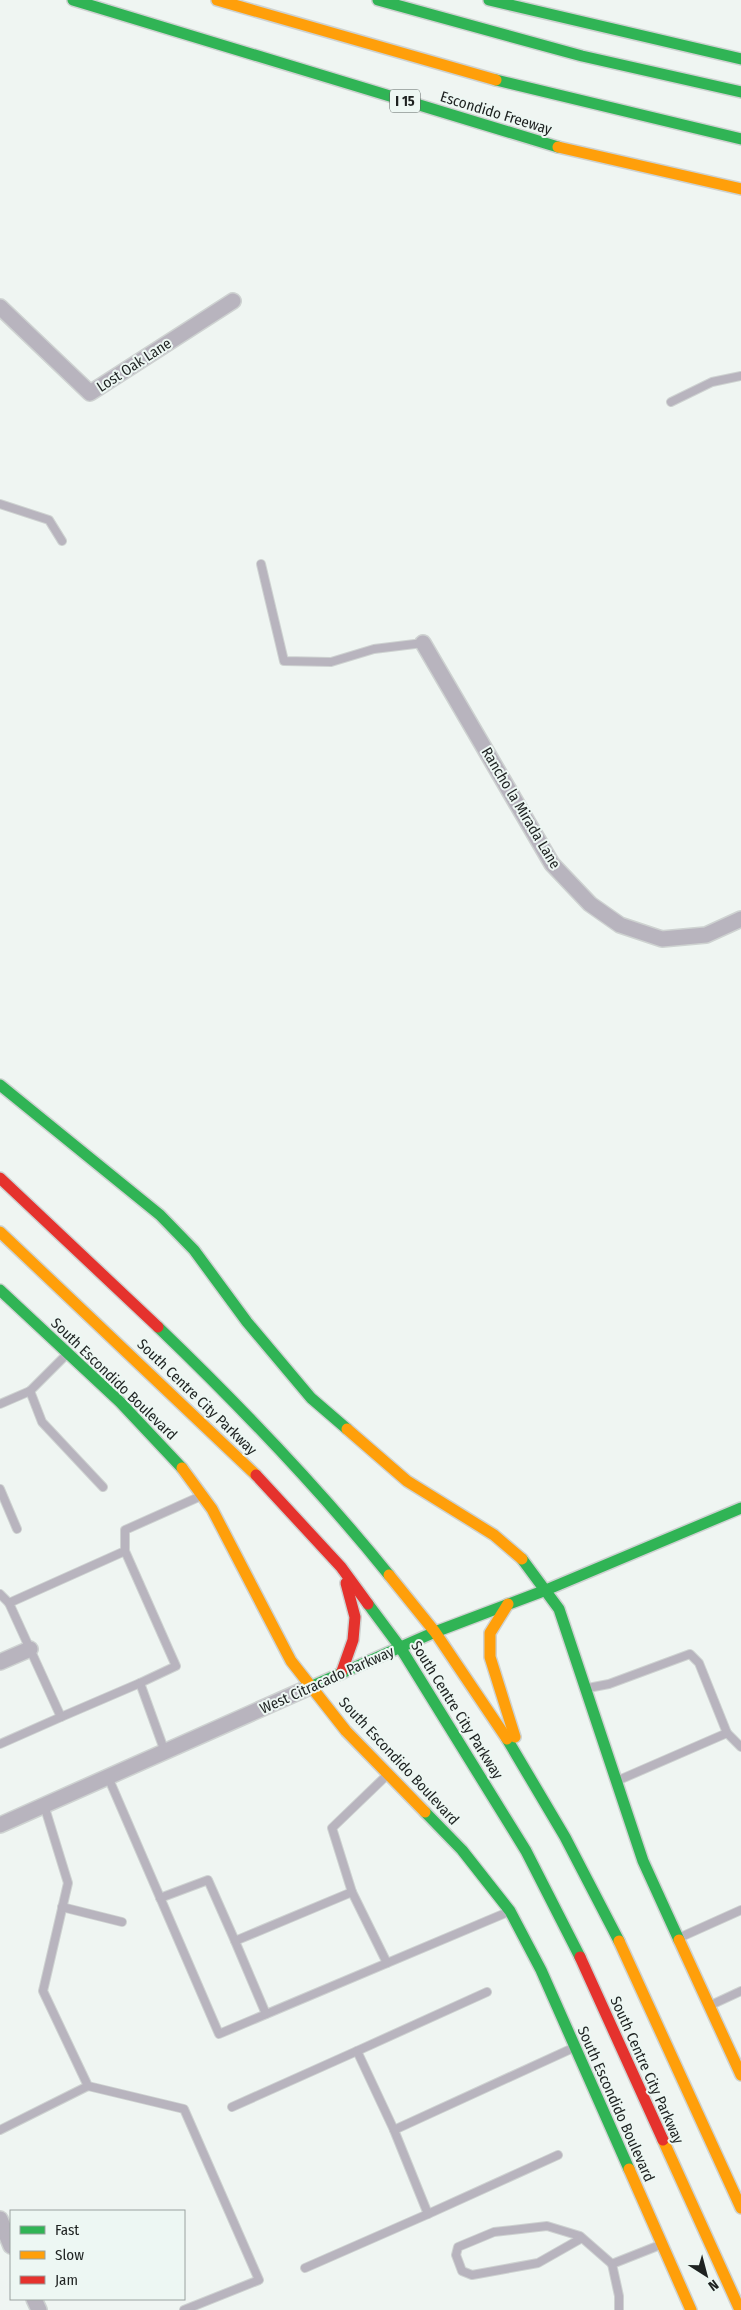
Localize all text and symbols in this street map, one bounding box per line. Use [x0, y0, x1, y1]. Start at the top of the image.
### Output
street label: Escondido Freeway [438, 87, 554, 139]
road number: I 15 [390, 90, 420, 112]
street label: Lost Oak Lane [93, 334, 175, 396]
street label: Rancho la Mirada Lane [478, 744, 564, 872]
street label: South Escondido Boulevard [47, 1314, 181, 1444]
street label: South Centre City Parkway [133, 1335, 261, 1459]
street label: South Centre City Parkway [407, 1638, 507, 1783]
street label: West Citracado Parkway [257, 1642, 397, 1718]
street label: South Escondido Boulevard [335, 1693, 463, 1829]
street label: South Centre City Parkway [606, 1994, 688, 2147]
street label: South Escondido Boulevard [574, 2024, 658, 2184]
legend [10, 2210, 185, 2300]
text: Fast [55, 2221, 79, 2239]
text: Slow [55, 2246, 84, 2264]
north arrow [681, 2250, 731, 2300]
text: Jam [55, 2271, 78, 2289]
text: N [705, 2276, 722, 2294]

